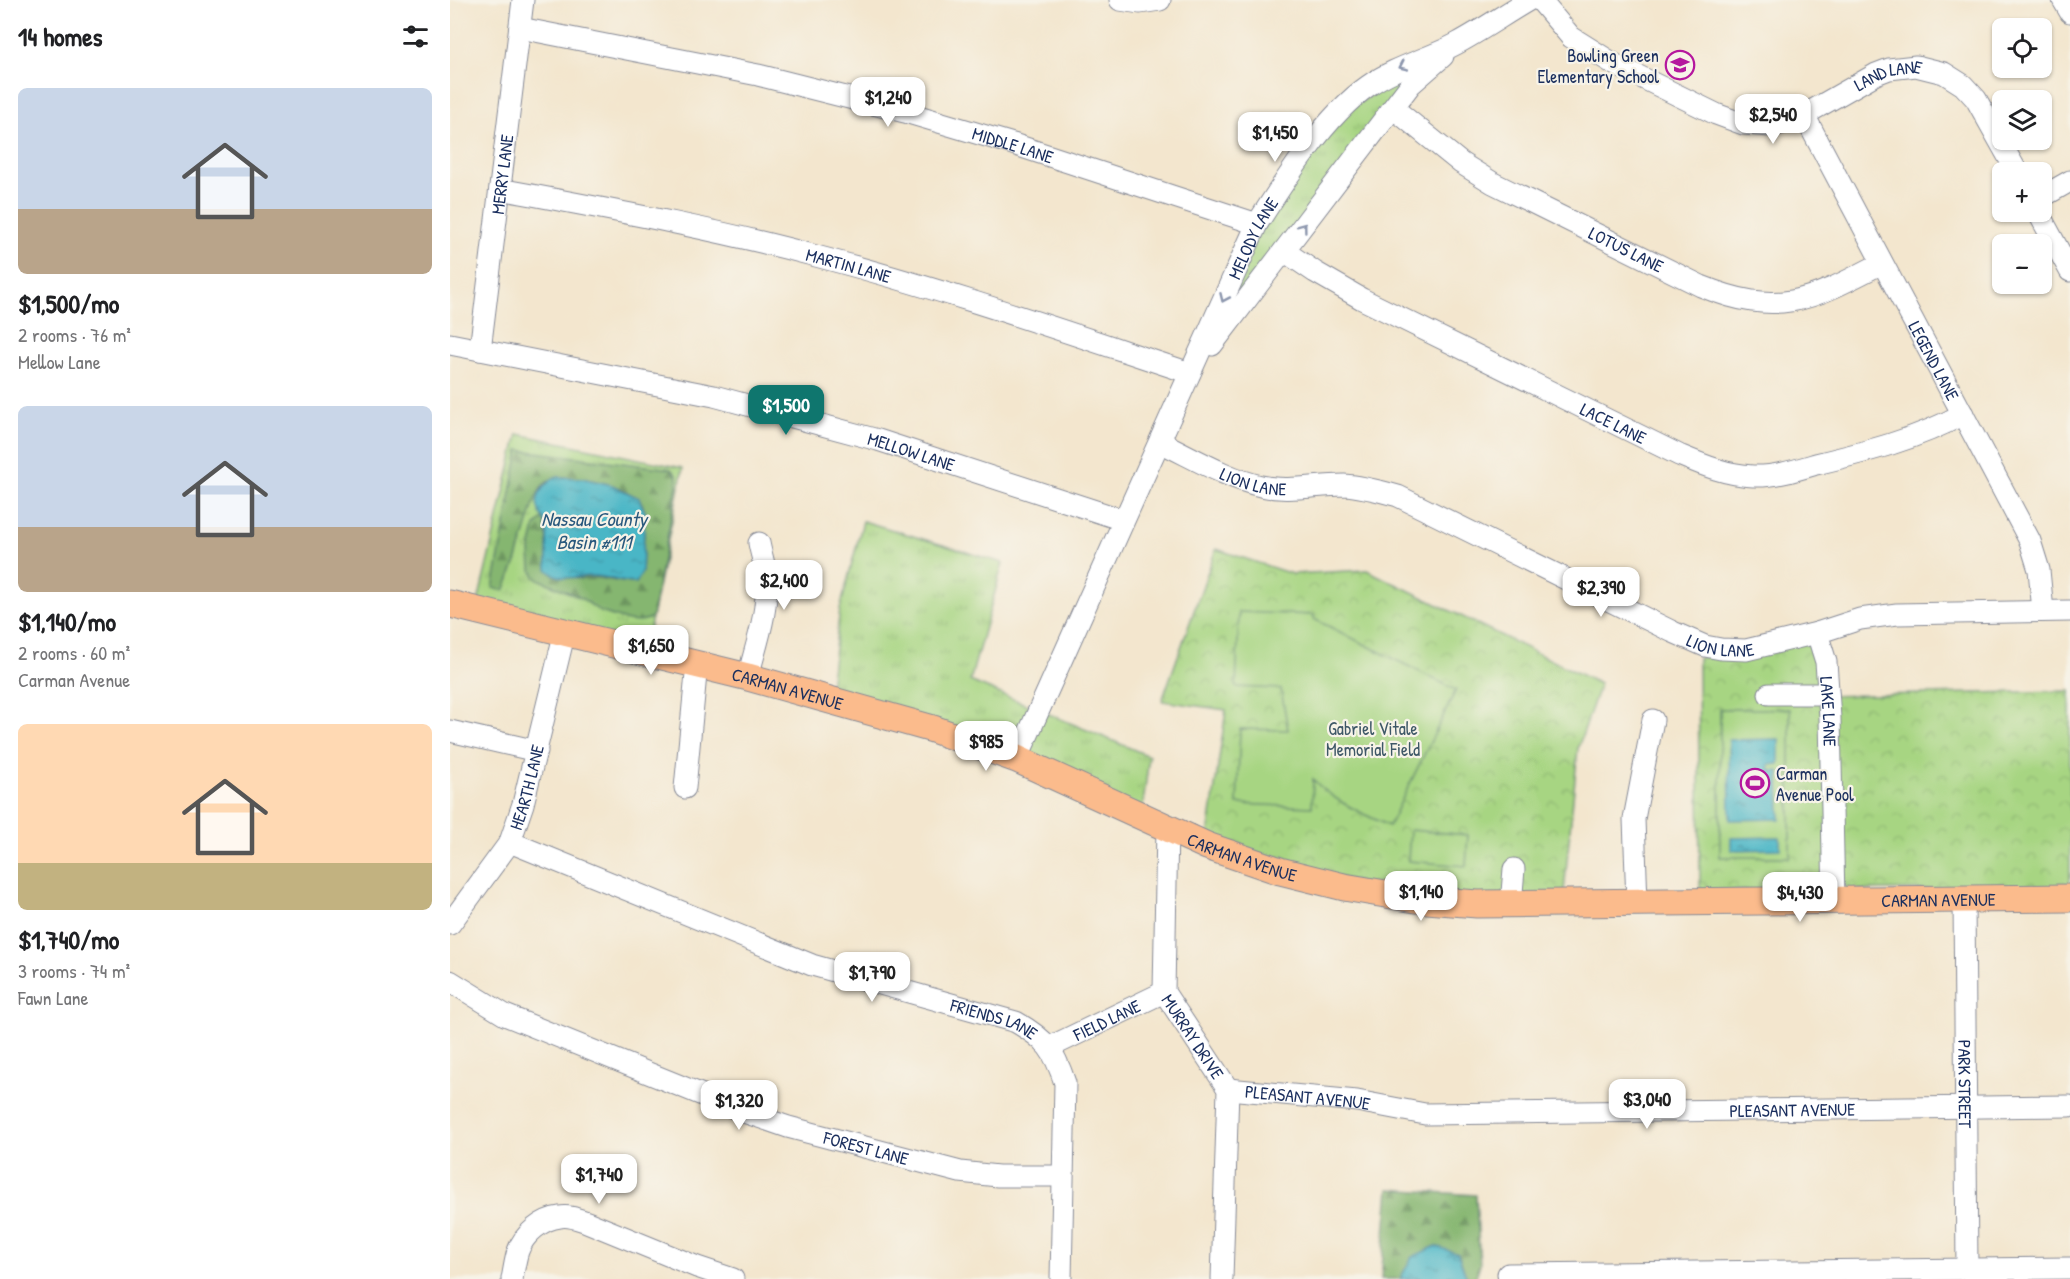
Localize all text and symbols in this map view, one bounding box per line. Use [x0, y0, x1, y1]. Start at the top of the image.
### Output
map controls [1992, 18, 2052, 294]
button: locate [1992, 18, 2052, 78]
text: 14 homes [18, 19, 103, 54]
icon: filters [399, 20, 432, 53]
place label: Bowling Green Elementary School [1538, 43, 1659, 89]
school or university icon: Bowling Green Elementary School [1664, 49, 1696, 81]
street label: LAND LANE [1849, 53, 1925, 97]
one-way arrow [1399, 59, 1410, 71]
pin: $1,240 [839, 77, 937, 128]
text: $1,240 [864, 83, 912, 110]
button: layers [1992, 90, 2052, 150]
pin: $2,540 [1724, 94, 1822, 145]
text: $2,540 [1749, 100, 1797, 127]
pin: $1,450 [1226, 112, 1324, 163]
text: $1,450 [1252, 118, 1298, 145]
street label: MIDDLE LANE [969, 120, 1057, 169]
icon: home [171, 127, 279, 235]
street label: MERRY LANE [484, 133, 519, 216]
button: + [1992, 162, 2052, 222]
street label: MELODY LANE [1221, 192, 1284, 283]
street label: LOTUS LANE [1585, 220, 1668, 278]
one-way arrow [1295, 223, 1306, 234]
button: − [1992, 234, 2052, 294]
street label: MARTIN LANE [803, 241, 894, 289]
text: $1,500/mo [18, 286, 119, 321]
one-way arrow [1219, 292, 1231, 303]
street label: LEGEND LANE [1903, 316, 1966, 405]
text: 2 rooms · 76 m² [18, 321, 131, 348]
text: Mellow Lane [18, 348, 101, 375]
pin: $1,500 [737, 385, 835, 436]
text: $1,500 [762, 391, 810, 418]
street label: LACE LANE [1576, 396, 1651, 450]
street label: MELLOW LANE [865, 425, 958, 477]
icon: home [171, 445, 279, 553]
street label: LION LANE [1216, 461, 1287, 501]
water label: Nassau County Basin #111 [541, 505, 649, 555]
pin: $2,400 [735, 560, 833, 611]
text: $2,400 [760, 566, 808, 593]
pin: $2,390 [1552, 567, 1650, 618]
text: $2,390 [1577, 573, 1625, 600]
text: $1,140/mo [18, 604, 116, 639]
pin: $1,650 [602, 625, 700, 676]
street label: LION LANE [1683, 627, 1757, 662]
text: $1,650 [628, 631, 674, 658]
text: 2 rooms · 60 m² [18, 639, 130, 666]
street label: CARMAN AVENUE [729, 661, 846, 716]
text: Carman Avenue [18, 666, 130, 693]
street label: LAKE LANE [1815, 676, 1843, 747]
park label: Gabriel Vitale Memorial Field [1326, 716, 1420, 762]
pin: $985 [950, 721, 1022, 772]
text: $985 [969, 727, 1003, 754]
street label: HEARTH LANE [503, 742, 550, 833]
place label: Carman Avenue Pool [1776, 761, 1854, 807]
icon: home [171, 763, 279, 871]
sports icon: Carman Avenue Pool [1739, 767, 1771, 799]
street label: CARMAN AVENUE [1183, 826, 1299, 887]
pin: $1,140 [1372, 871, 1470, 922]
pin: $4,430 [1751, 872, 1849, 923]
text: $1,140 [1398, 877, 1444, 904]
text: $4,430 [1776, 878, 1824, 905]
street label: CARMAN AVENUE [1881, 886, 1996, 912]
text: $1,740/mo [18, 922, 119, 957]
pin: $1,790 [823, 952, 921, 1003]
text: 3 rooms · 74 m² [18, 957, 130, 984]
text: $1,790 [848, 958, 896, 985]
text: Fawn Lane [18, 984, 89, 1011]
street label: MURRAY DRIVE [1156, 989, 1230, 1084]
street label: FRIENDS LANE [947, 992, 1043, 1045]
street label: FIELD LANE [1068, 993, 1144, 1047]
street label: PARK STREET [1953, 1040, 1978, 1129]
street label: PLEASANT AVENUE [1244, 1078, 1372, 1116]
pin: $3,040 [1598, 1079, 1696, 1130]
pin: $1,320 [690, 1080, 788, 1131]
text: $3,040 [1623, 1085, 1671, 1112]
text: $1,320 [715, 1086, 763, 1113]
street label: PLEASANT AVENUE [1729, 1096, 1855, 1123]
street label: FOREST LANE [820, 1124, 911, 1171]
pin: $1,740 [550, 1154, 648, 1205]
text: $1,740 [575, 1160, 623, 1187]

